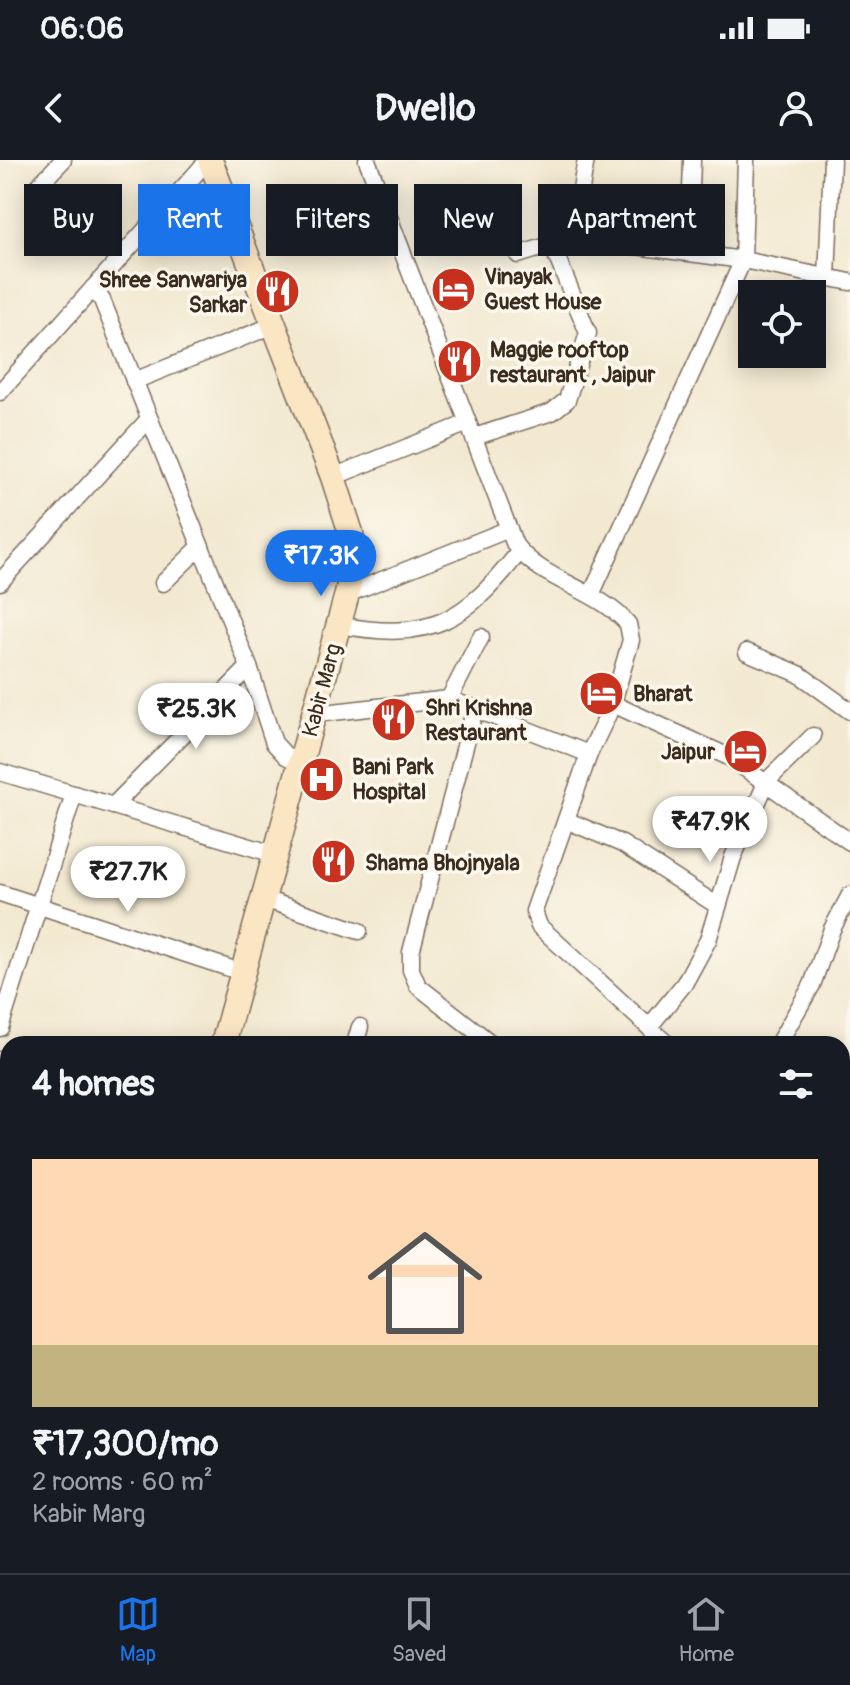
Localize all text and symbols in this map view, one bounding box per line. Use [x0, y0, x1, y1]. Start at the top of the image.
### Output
text: 06:06 [40, 10, 124, 47]
icon: back [32, 86, 76, 130]
text: Dwello [374, 86, 476, 131]
icon: person [774, 86, 818, 130]
chip: Buy [24, 184, 122, 256]
chip: Rent [138, 184, 250, 256]
chip: Filters [266, 184, 398, 256]
chip: New [414, 184, 522, 256]
chip: Apartment [538, 184, 725, 256]
place label: Vinayak Guest House [484, 263, 603, 316]
hotel icon: Vinayak Guest House [429, 265, 477, 313]
place label: Shree Sanwariya Sarkar [99, 266, 248, 319]
restaurant icon: Shree Sanwariya Sarkar [254, 268, 302, 316]
map controls [738, 280, 826, 368]
button: locate [738, 280, 826, 368]
place label: Maggie rooftop restaurant , Jaipur [490, 336, 657, 389]
restaurant icon: Maggie rooftop restaurant , Jaipur [435, 338, 483, 386]
pin: ₹17.3K [256, 530, 386, 598]
text: ₹17.3K [283, 540, 359, 572]
street label: Kabir Marg [296, 640, 348, 740]
hotel icon: Bharat [578, 669, 626, 717]
place label: Bharat [633, 680, 693, 708]
pin: ₹25.3K [131, 683, 261, 751]
text: ₹25.3K [156, 693, 236, 725]
place label: Shri Krishna Restaurant [425, 694, 533, 747]
restaurant icon: Shri Krishna Restaurant [370, 696, 418, 744]
hotel icon: Jaipur [722, 727, 770, 775]
place label: Jaipur [661, 738, 716, 766]
place label: Bani Park Hospital [352, 753, 435, 806]
hospital icon: Bani Park Hospital [297, 755, 345, 803]
pin: ₹47.9K [645, 796, 775, 864]
text: ₹47.9K [670, 806, 750, 838]
restaurant icon: Shama Bhojnyala [310, 838, 358, 886]
pin: ₹27.7K [63, 846, 193, 914]
place label: Shama Bhojnyala [365, 849, 520, 877]
text: ₹27.7K [88, 856, 168, 888]
icon: filters [774, 1062, 818, 1106]
text: 4 homes [32, 1063, 154, 1106]
icon: home [353, 1211, 497, 1355]
text: ₹17,300/mo [32, 1423, 218, 1466]
text: 2 rooms · 60 m² [32, 1466, 213, 1498]
text: Kabir Marg [32, 1498, 145, 1530]
tab: Map [116, 1592, 160, 1668]
tab: Saved [392, 1592, 447, 1668]
tab: Home [679, 1592, 734, 1668]

